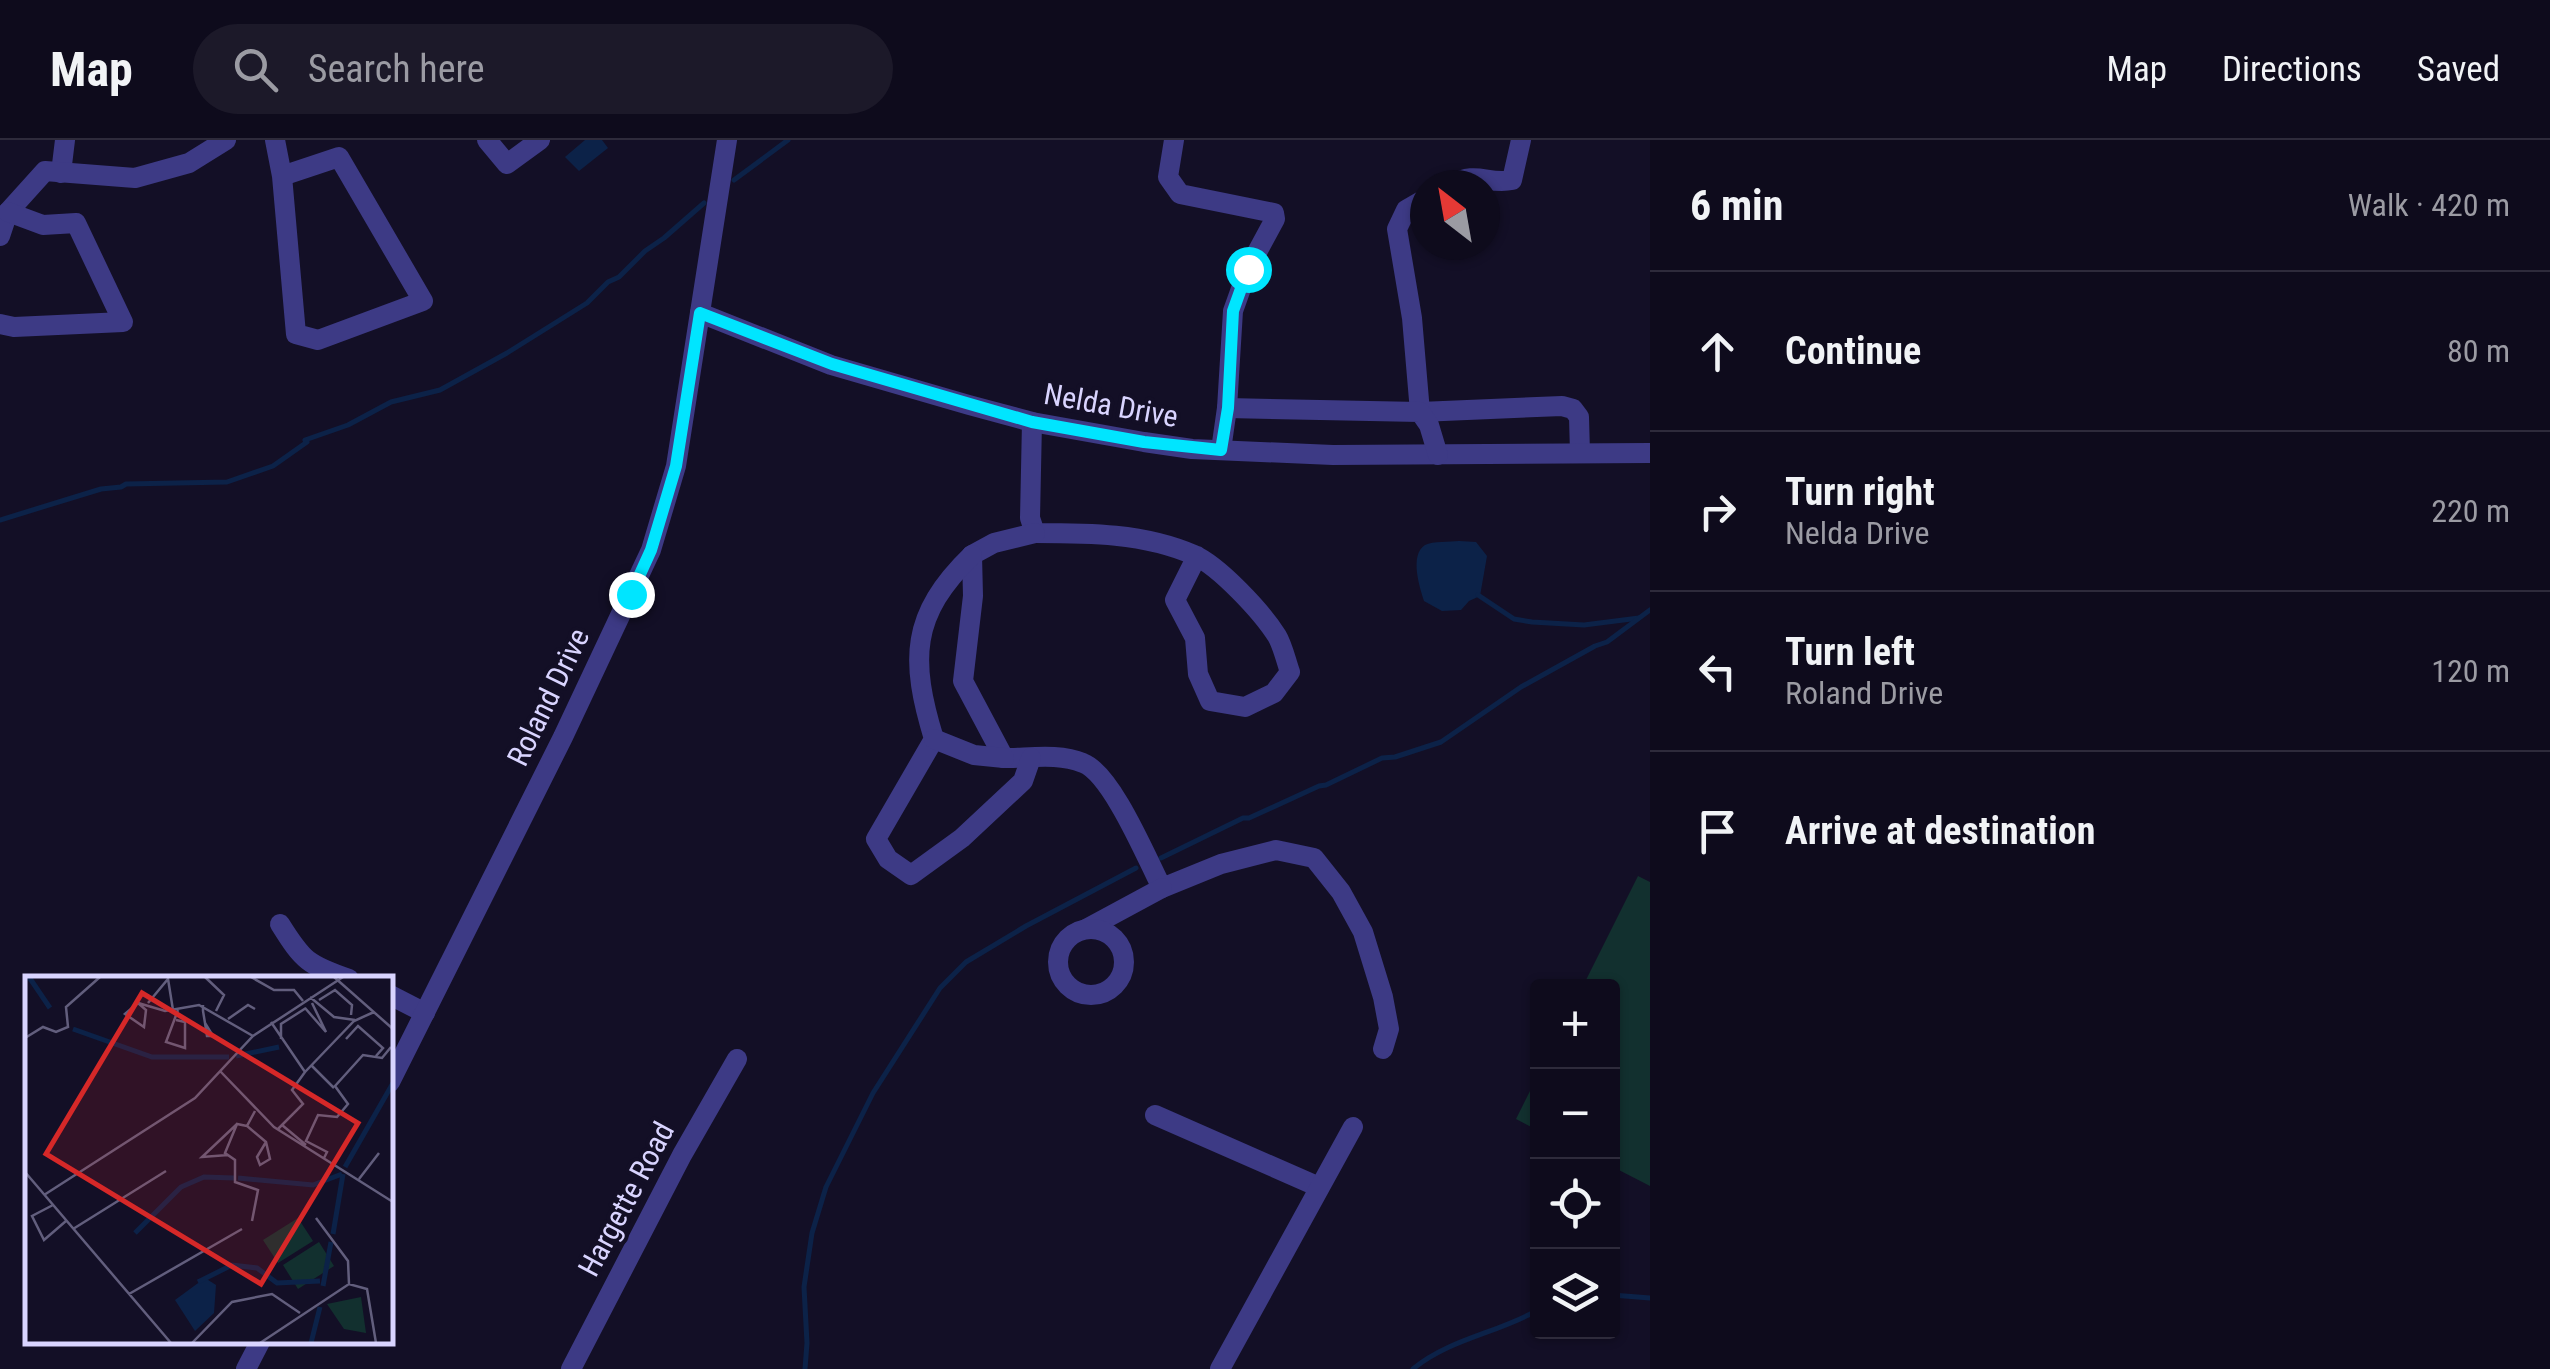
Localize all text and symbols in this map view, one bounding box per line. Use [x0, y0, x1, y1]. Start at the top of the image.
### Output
search box [193, 24, 893, 114]
text: Map [50, 41, 133, 98]
icon: search [228, 42, 283, 97]
text: Search here [308, 47, 485, 91]
text: Map [2107, 49, 2167, 90]
text: Directions [2222, 49, 2362, 90]
text: Saved [2417, 49, 2500, 90]
north arrow [1410, 170, 1500, 260]
text: 6 min [1690, 181, 1783, 230]
text: Walk · 420 m [2348, 186, 2510, 224]
route start [1226, 247, 1272, 293]
icon: ahead [1690, 324, 1745, 379]
text: Continue [1785, 329, 1921, 373]
text: 80 m [2447, 332, 2510, 370]
street label: Nelda Drive [1041, 376, 1181, 434]
text: Turn right [1785, 470, 1935, 514]
icon: right [1690, 484, 1745, 539]
text: 220 m [2431, 492, 2510, 530]
text: Nelda Drive [1785, 514, 1930, 552]
route end [609, 572, 655, 618]
street label: Roland Drive [500, 623, 596, 771]
text: Turn left [1785, 630, 1915, 674]
icon: left [1690, 644, 1745, 699]
text: 120 m [2431, 652, 2510, 690]
text: Roland Drive [1785, 674, 1943, 712]
icon: arrive [1690, 804, 1745, 859]
text: Arrive at destination [1785, 809, 2095, 853]
inset map [25, 976, 392, 1344]
map controls [1530, 979, 1620, 1339]
button: + [1530, 979, 1620, 1069]
button: − [1530, 1069, 1620, 1159]
street label: Hargette Road [571, 1116, 681, 1282]
button: locate [1530, 1159, 1620, 1249]
button: layers [1530, 1249, 1620, 1339]

